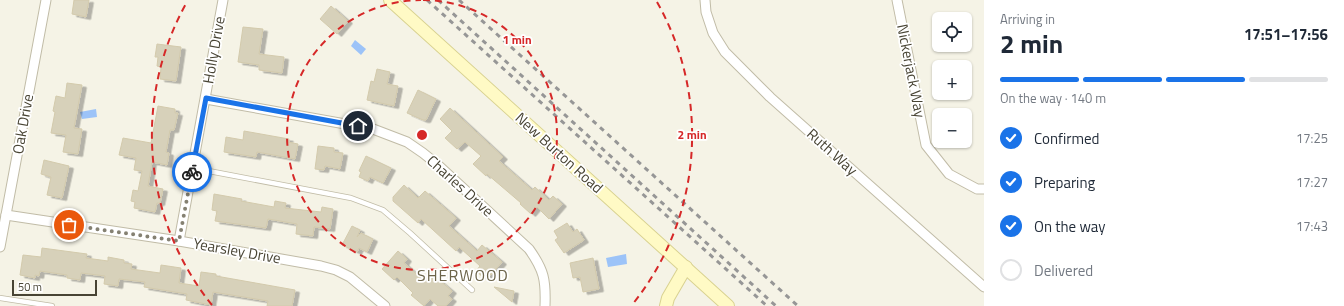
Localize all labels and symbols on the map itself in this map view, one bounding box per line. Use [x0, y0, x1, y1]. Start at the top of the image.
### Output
street label: Holly Drive [196, 14, 231, 86]
street label: Nickerjack Way [891, 22, 932, 120]
text: 1 min [502, 30, 532, 49]
street label: Oak Drive [6, 92, 39, 156]
street label: New Burton Road [510, 107, 609, 199]
pin [341, 109, 375, 143]
street label: Ruth Way [802, 122, 863, 181]
text: 2 min [677, 125, 707, 144]
centre of rings [415, 128, 429, 142]
street label: Charles Drive [422, 149, 499, 222]
courier [172, 152, 212, 192]
pin [52, 208, 86, 242]
street label: Yearsley Drive [191, 231, 283, 270]
district label: SHERWOOD [417, 263, 509, 287]
scale bar [12, 278, 97, 297]

